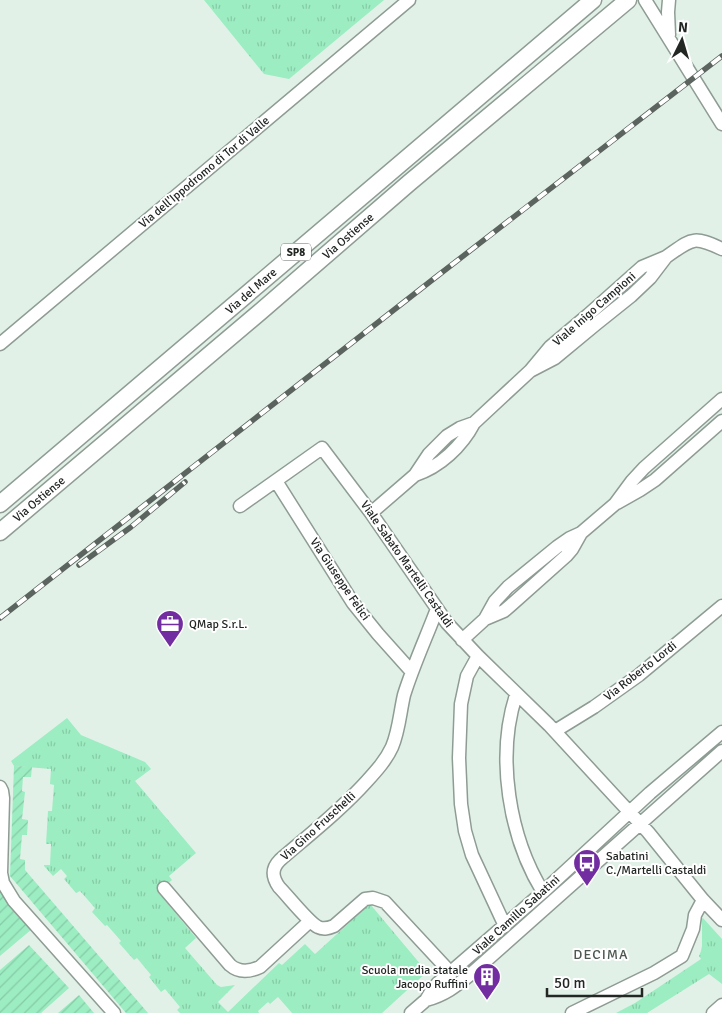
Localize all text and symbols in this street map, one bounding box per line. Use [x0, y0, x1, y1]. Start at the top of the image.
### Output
north arrow [657, 15, 707, 65]
text: N [677, 19, 689, 36]
street label: Via dell'Ippodromo di Tor di Valle [136, 113, 273, 231]
street label: Via Ostiense [319, 210, 377, 263]
road number: SP8 [281, 243, 311, 260]
street label: Via del Mare [222, 265, 280, 318]
street label: Viale Inigo Campioni [550, 269, 639, 350]
street label: Via Ostiense [10, 473, 68, 525]
street label: Viale Sabato Martelli Castaldi [357, 498, 456, 631]
street label: Via Giuseppe Felici [306, 535, 373, 624]
office icon: QMap S.r.L. [155, 609, 185, 648]
place label: QMap S.r.L. [189, 617, 247, 632]
street label: Via Roberto Lordi [601, 638, 680, 704]
street label: Via Gino Fruschelli [278, 789, 359, 864]
bus stop icon: Sabatini C./Martelli Castaldi [572, 848, 602, 887]
place label: Sabatini C./Martelli Castaldi [606, 849, 706, 878]
street label: Viale Camillo Sabatini [470, 872, 563, 959]
district label: DECIMA [573, 946, 629, 963]
building icon: Scuola media statale Jacopo Ruffini [472, 962, 502, 1001]
place label: Scuola media statale Jacopo Ruffini [362, 963, 468, 992]
scale bar [547, 966, 642, 998]
text: 50 m [554, 974, 585, 992]

